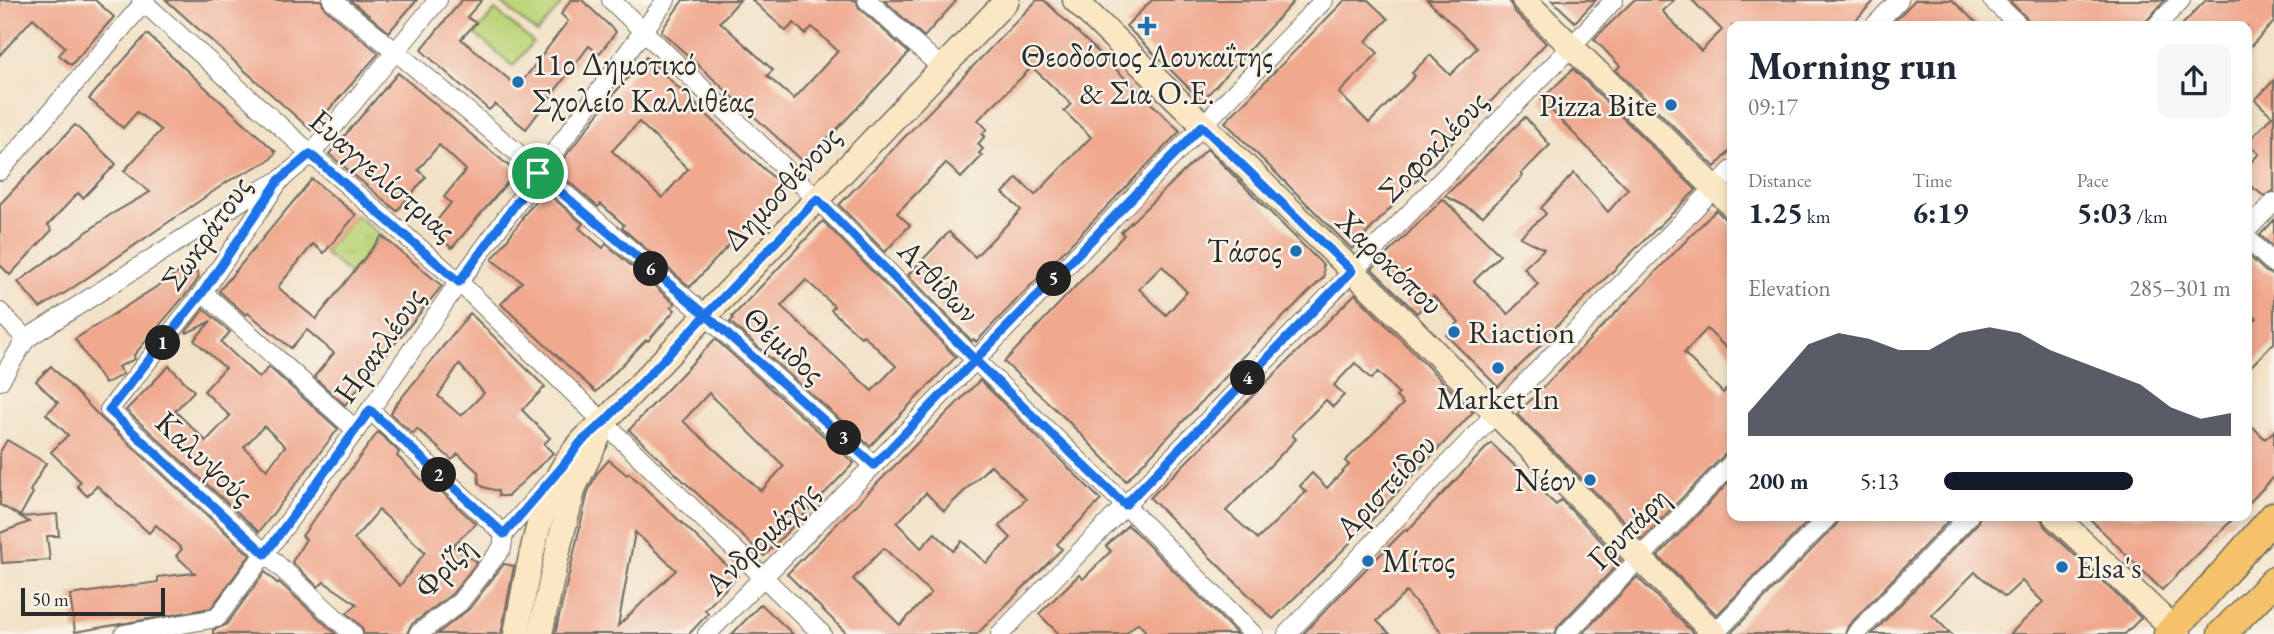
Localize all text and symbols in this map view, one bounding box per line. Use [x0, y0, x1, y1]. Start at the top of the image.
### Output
marker: Θεοδόσιος Λουκαΐτης & Σια Ο.Ε. [1139, 18, 1155, 34]
place label: Θεοδόσιος Λουκαΐτης & Σια Ο.Ε. [1021, 35, 1273, 114]
text: Morning run [1748, 41, 1957, 90]
place label: 11ο Δημοτικό Σχολείο Καλλιθέας [532, 43, 754, 122]
button: share [2157, 44, 2231, 118]
marker: 11ο Δημοτικό Σχολείο Καλλιθέας [510, 74, 526, 90]
street label: Σοφοκλέους [1369, 81, 1497, 211]
place label: Pizza Bite [1539, 84, 1657, 126]
text: 09:17 [1748, 92, 1798, 122]
marker: Pizza Bite [1663, 97, 1679, 113]
street label: Ευαγγελίστριας [300, 99, 466, 251]
street label: Δημοσθένους [712, 116, 850, 260]
pin [508, 143, 568, 203]
icon: arrive [519, 154, 557, 192]
street label: Σωκράτους [151, 167, 261, 299]
text: Distance [1748, 168, 1811, 193]
text: Time [1912, 168, 1952, 193]
text: Pace [2077, 168, 2109, 193]
text: 1.25 [1748, 193, 1803, 232]
text: 6:19 [1912, 193, 1968, 232]
text: 5:03 [2077, 193, 2133, 232]
street label: Χαροκόπου [1326, 199, 1453, 324]
text: km [1803, 204, 1831, 229]
text: /km [2133, 204, 2168, 229]
street label: Ατθίδων [888, 229, 989, 332]
place label: Τάσος [1207, 230, 1282, 272]
marker: Τάσος [1288, 243, 1304, 259]
pin: 6 [634, 252, 668, 286]
text: 6 [645, 256, 656, 281]
pin: 5 [1036, 262, 1072, 296]
text: 5 [1048, 266, 1059, 291]
text: Elevation [1748, 273, 1831, 303]
text: 285–301 m [2130, 273, 2231, 303]
street label: Ηρακλέους [324, 279, 434, 411]
street label: Θέμιδος [734, 297, 834, 393]
place label: Riaction [1468, 311, 1575, 353]
marker: Riaction [1446, 324, 1462, 340]
pin: 1 [146, 326, 180, 360]
text: 1 [157, 330, 168, 355]
pin: 4 [1230, 360, 1266, 396]
marker: Market In [1490, 360, 1506, 376]
text: 4 [1242, 365, 1253, 390]
place label: Market In [1436, 377, 1560, 419]
street label: Καλυψούς [146, 401, 264, 515]
pin: 3 [826, 420, 862, 456]
street label: Αριστείδου [1325, 424, 1445, 549]
text: 3 [838, 425, 849, 450]
pin: 2 [422, 458, 457, 492]
place label: Νέον [1514, 459, 1576, 501]
text: 2 [433, 462, 444, 487]
text: 200 m [1748, 466, 1809, 496]
text: 5:13 [1860, 466, 1899, 496]
street label: Ανδρομάχης [694, 471, 828, 605]
marker: Νέον [1582, 472, 1598, 488]
street label: Γρυπάρη [1578, 477, 1678, 579]
street label: Φρίζη [405, 527, 483, 607]
place label: Μίτος [1382, 540, 1455, 582]
place label: Elsa's [2076, 546, 2142, 588]
marker: Μίτος [1360, 553, 1376, 569]
marker: Elsa's [2054, 559, 2070, 575]
scale bar [21, 585, 164, 617]
text: 50 m [32, 587, 69, 612]

